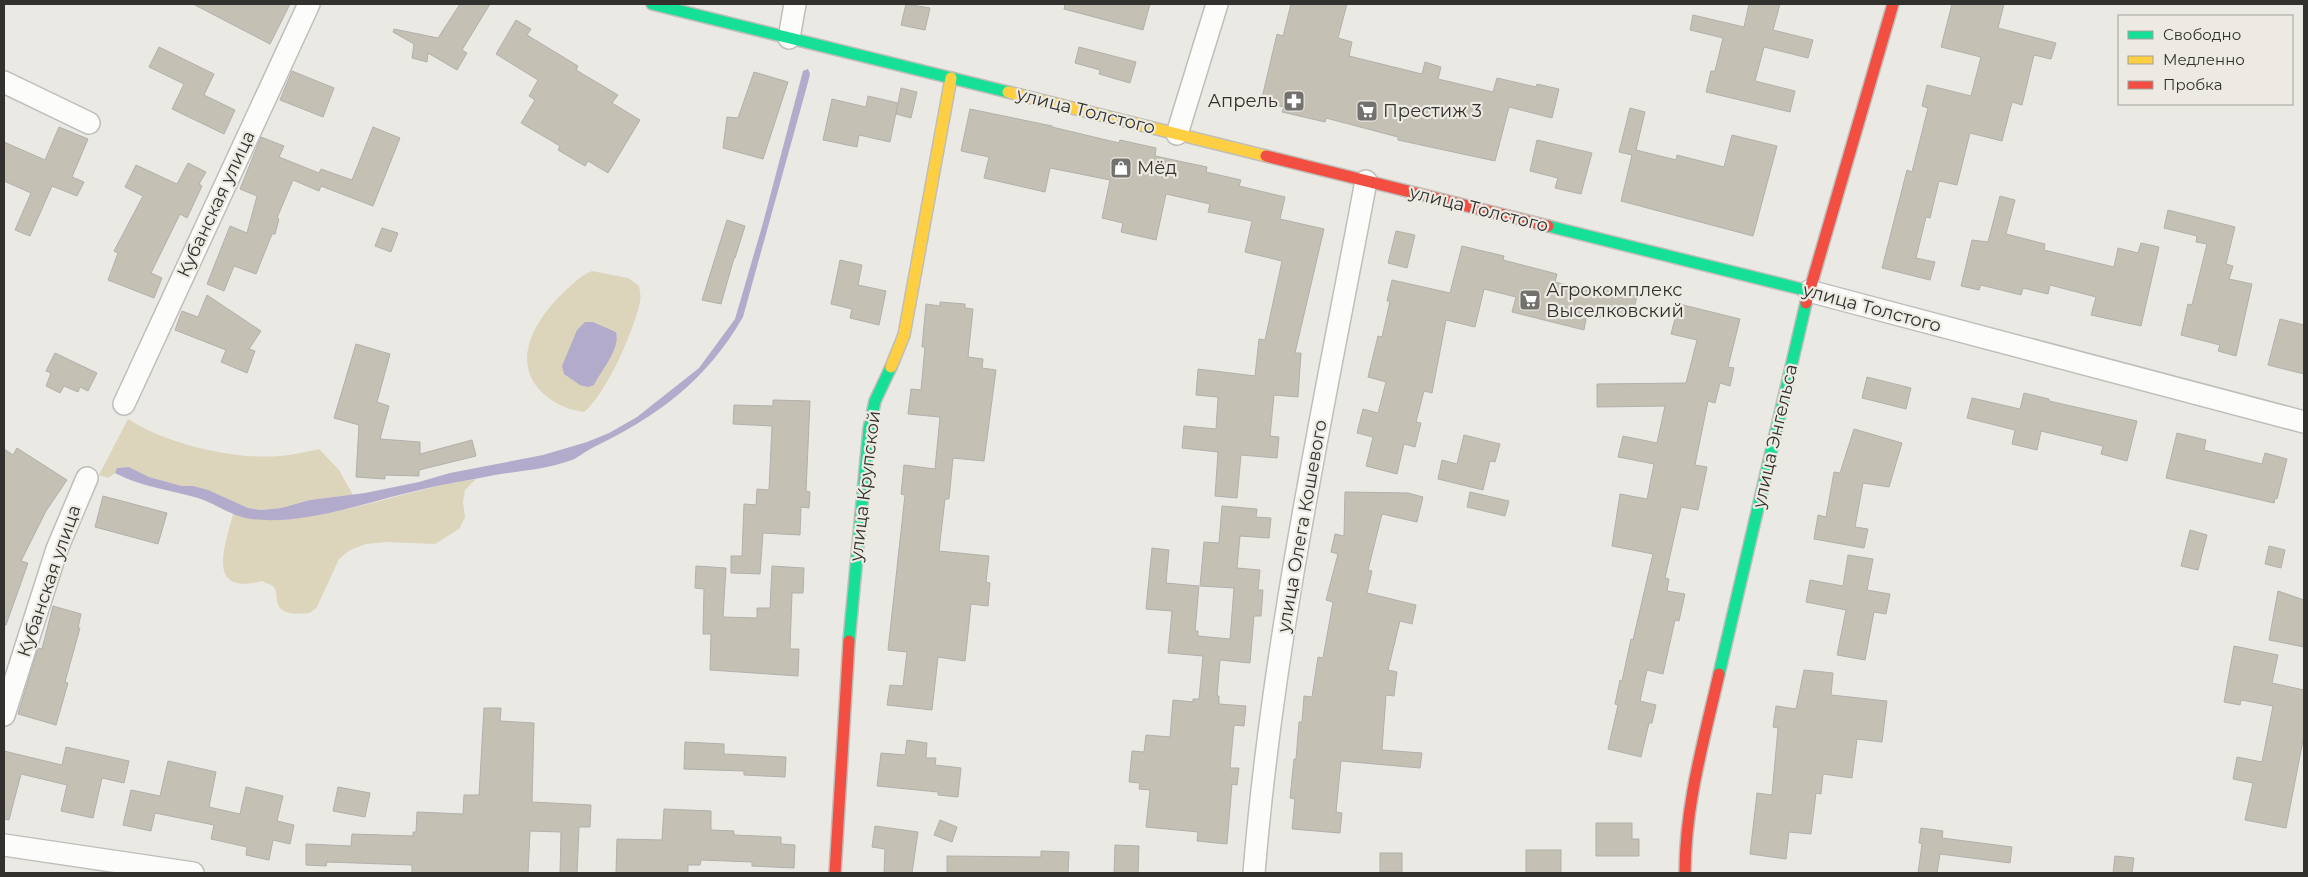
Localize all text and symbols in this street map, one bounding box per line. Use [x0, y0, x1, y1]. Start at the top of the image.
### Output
legend [2118, 15, 2293, 105]
text: Свободно [2163, 25, 2241, 44]
text: Медленно [2163, 50, 2245, 69]
text: Пробка [2163, 75, 2222, 94]
street label: улица Толстого [1013, 83, 1158, 139]
pharmacy icon: Апрель [1282, 89, 1306, 113]
place label: Апрель [1208, 90, 1278, 112]
supermarket icon: Престиж 3 [1355, 99, 1379, 123]
place label: Престиж 3 [1383, 100, 1482, 122]
street label: Кубанская улица [172, 127, 260, 281]
shop icon: Мёд [1109, 156, 1133, 180]
place label: Мёд [1137, 157, 1177, 179]
street label: улица Толстого [1406, 181, 1551, 237]
place label: Агрокомплекс Выселковский [1546, 279, 1684, 322]
street label: улица Толстого [1799, 279, 1944, 337]
supermarket icon: Агрокомплекс Выселковский [1518, 288, 1542, 312]
street label: улица Энгельса [1748, 362, 1802, 511]
street label: улица Крупской [845, 409, 885, 564]
street label: улица Олега Кошевого [1272, 418, 1332, 635]
street label: Кубанская улица [13, 502, 85, 660]

